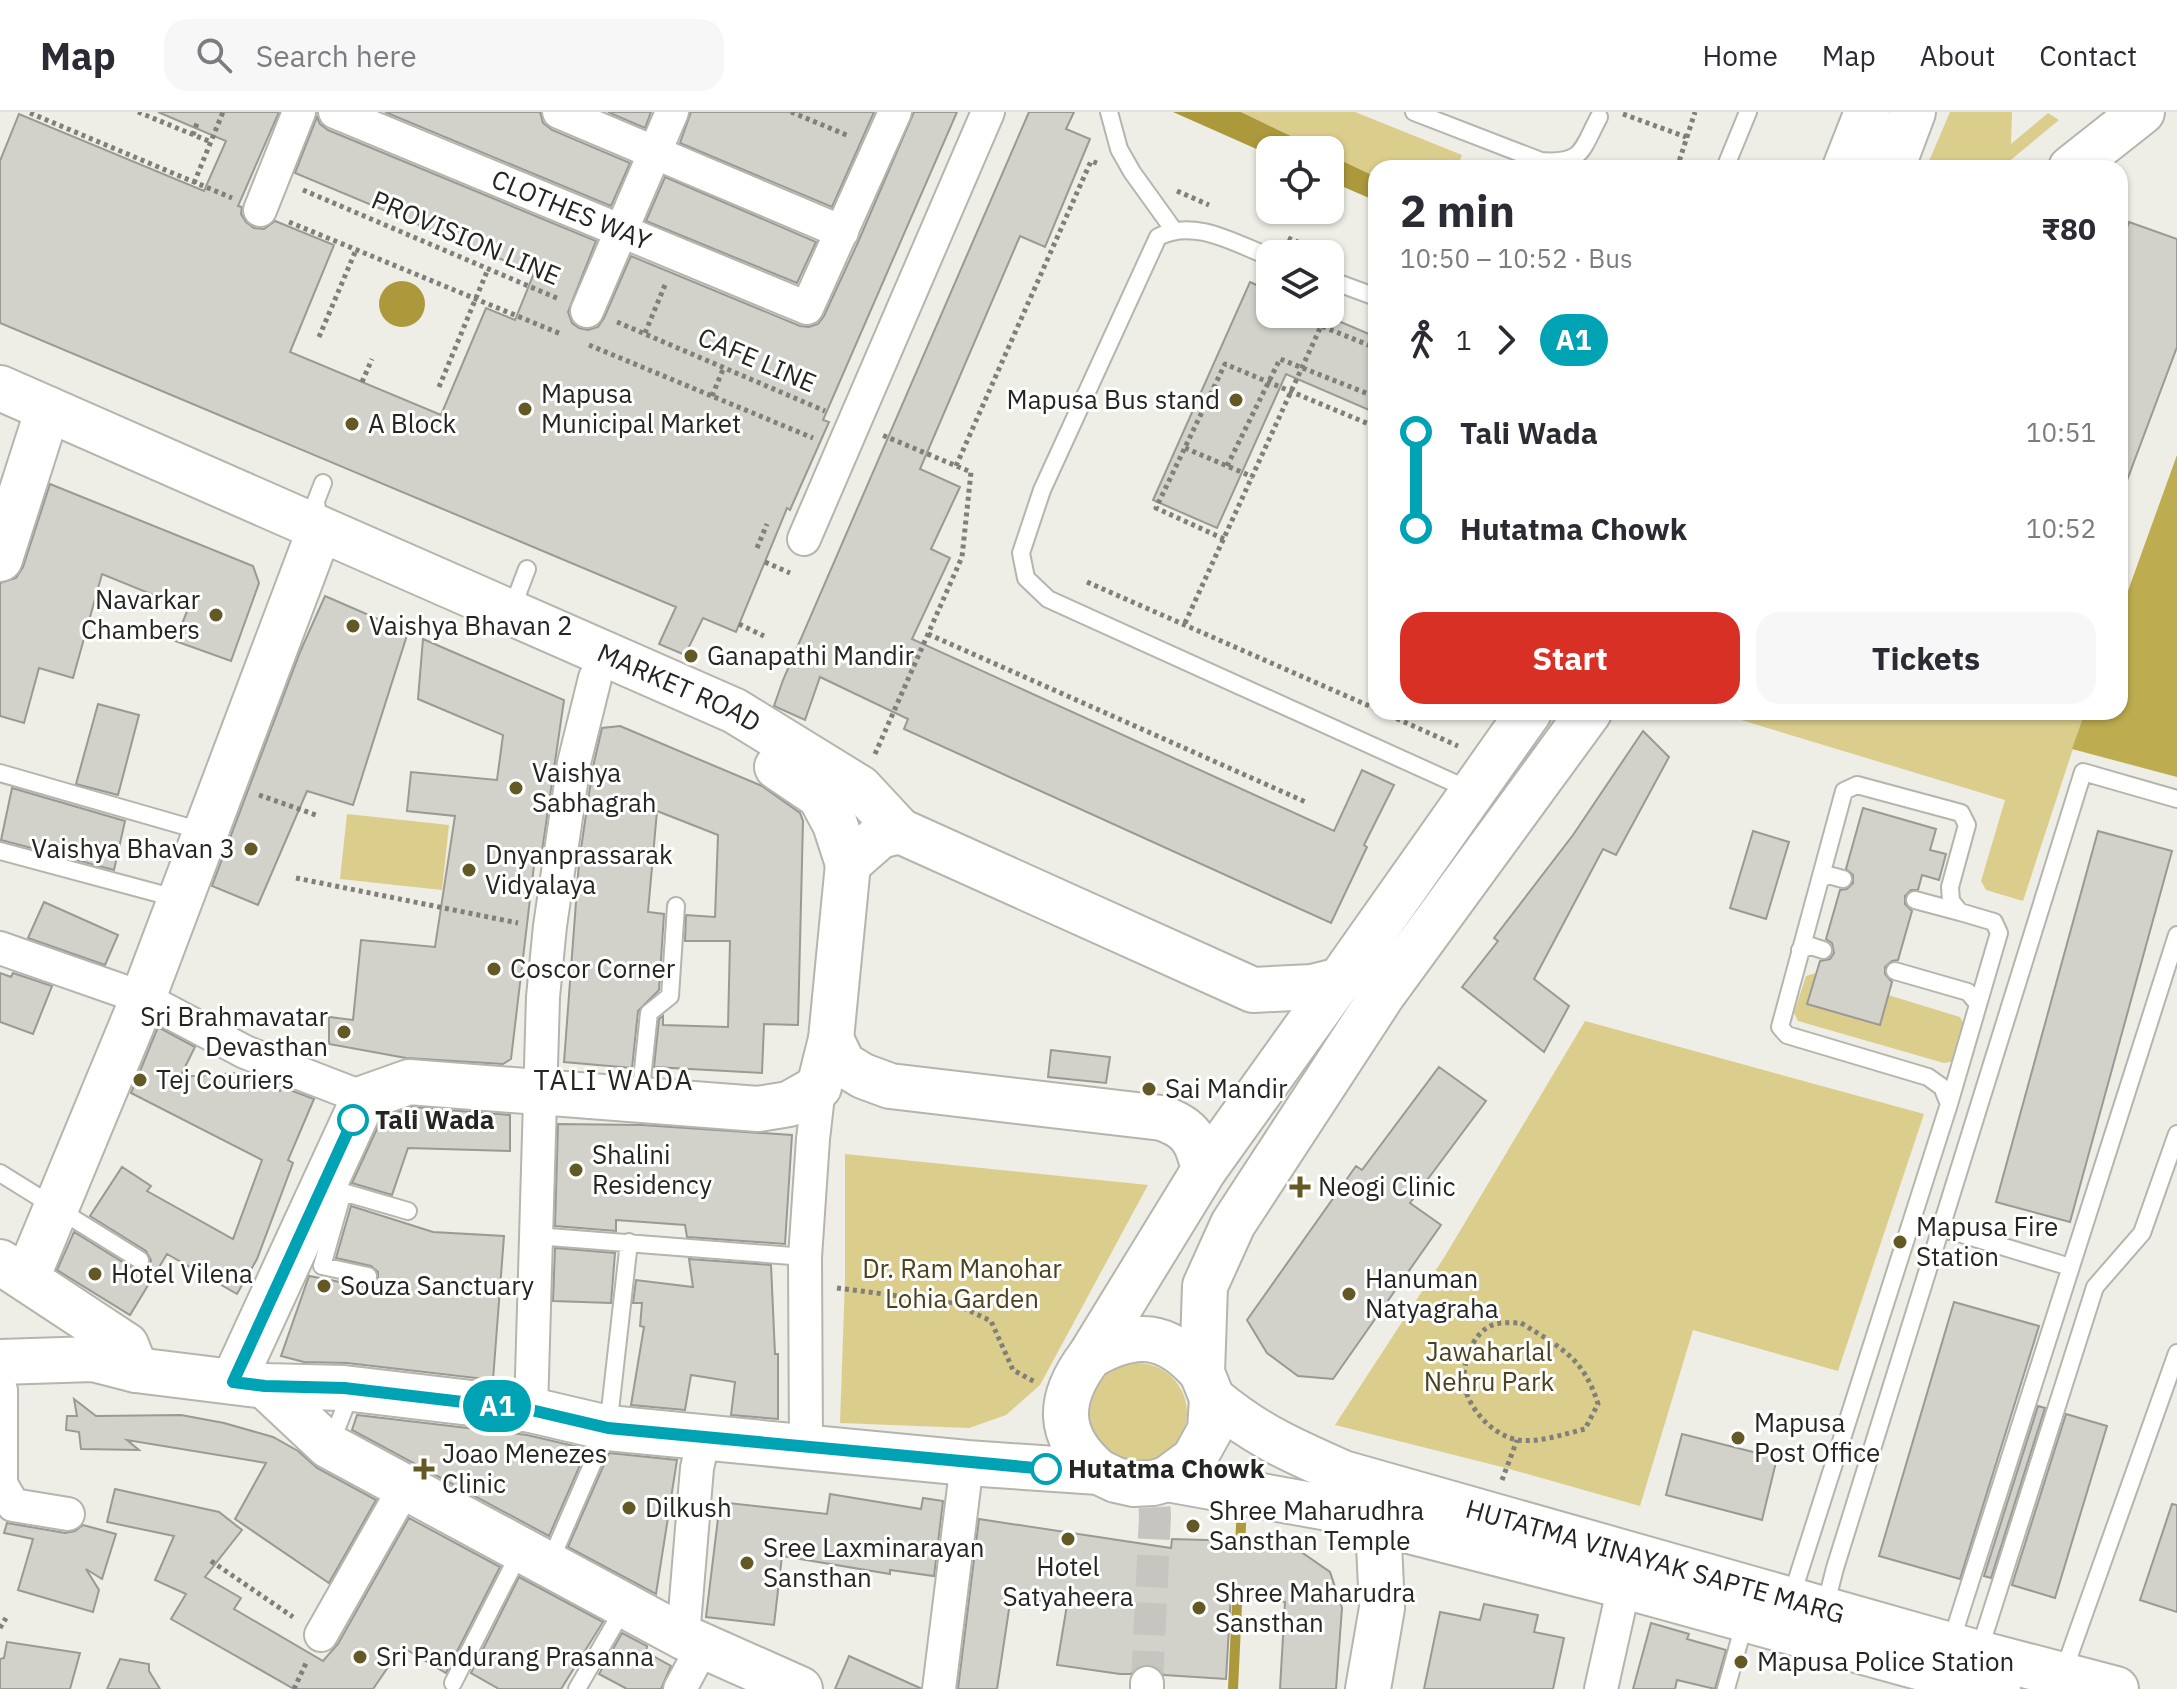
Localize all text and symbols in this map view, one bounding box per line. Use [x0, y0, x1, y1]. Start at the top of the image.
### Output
search box [164, 19, 724, 91]
text: Map [40, 31, 116, 80]
icon: search [192, 33, 236, 77]
text: Search here [256, 36, 417, 75]
text: Home [1702, 37, 1778, 74]
text: Map [1822, 37, 1876, 74]
text: About [1920, 37, 1995, 74]
text: Contact [2039, 37, 2137, 74]
map controls [1256, 136, 1344, 328]
button: locate [1256, 136, 1344, 224]
street label: CLOTHES WAY [487, 161, 657, 258]
street label: PROVISION LINE [367, 182, 566, 292]
text: 2 min [1400, 182, 1515, 239]
text: ₹80 [2041, 209, 2096, 248]
button: layers [1256, 240, 1344, 328]
text: 10:50 – 10:52 · Bus [1400, 241, 1633, 275]
icon: walk [1400, 318, 1444, 362]
icon: forward [1484, 318, 1528, 362]
street label: CAFE LINE [693, 319, 822, 399]
text: A1 [1556, 321, 1592, 358]
text: 1 [1456, 323, 1472, 357]
place label: Mapusa Municipal Market [541, 376, 741, 440]
place label: Mapusa Bus stand [1007, 382, 1220, 416]
marker: Mapusa Bus stand [1227, 391, 1245, 409]
marker: Mapusa Municipal Market [516, 400, 534, 418]
place label: A Block [368, 406, 456, 440]
text: Tali Wada [1460, 413, 1598, 452]
marker: A Block [343, 415, 361, 433]
text: 10:51 [2026, 415, 2096, 449]
text: Hutatma Chowk [1460, 509, 1687, 548]
text: 10:52 [2026, 511, 2096, 545]
place label: Navarkar Chambers [81, 582, 200, 646]
marker: Navarkar Chambers [207, 606, 225, 624]
place label: Vaishya Bhavan 2 [369, 608, 573, 642]
button: Start [1400, 612, 1740, 704]
button: Tickets [1756, 612, 2096, 704]
marker: Vaishya Bhavan 2 [344, 617, 362, 635]
street label: MARKET ROAD [592, 635, 767, 739]
place label: Ganapathi Mandir [707, 638, 914, 672]
marker: Ganapathi Mandir [682, 647, 700, 665]
place label: Vaishya Sabhagrah [532, 755, 657, 819]
marker: Vaishya Sabhagrah [507, 779, 525, 797]
place label: Vaishya Bhavan 3 [31, 831, 235, 865]
place label: Dnyanprassarak Vidyalaya [485, 837, 673, 901]
marker: Vaishya Bhavan 3 [242, 840, 260, 858]
marker: Dnyanprassarak Vidyalaya [460, 861, 478, 879]
place label: Coscor Corner [510, 951, 676, 985]
marker: Coscor Corner [485, 960, 503, 978]
place label: Sri Brahmavatar Devasthan [140, 999, 328, 1063]
marker: Sri Brahmavatar Devasthan [335, 1023, 353, 1041]
district label: TALI WADA [533, 1061, 695, 1098]
place label: Tej Couriers [156, 1062, 294, 1096]
marker: Tej Couriers [131, 1071, 149, 1089]
place label: Sai Mandir [1165, 1071, 1288, 1105]
marker: Sai Mandir [1140, 1080, 1158, 1098]
place label: Tali Wada [375, 1102, 495, 1136]
marker: Tali Wada [338, 1105, 368, 1135]
place label: Shalini Residency [592, 1137, 712, 1201]
marker: Shalini Residency [567, 1161, 585, 1179]
place label: Neogi Clinic [1318, 1169, 1456, 1203]
marker: Neogi Clinic [1289, 1176, 1311, 1198]
place label: Mapusa Fire Station [1916, 1209, 2058, 1273]
marker: Mapusa Fire Station [1891, 1233, 1909, 1251]
park label: Dr. Ram Manohar Lohia Garden [862, 1251, 1062, 1315]
place label: Hotel Vilena [111, 1256, 253, 1290]
place label: Hanuman Natyagraha [1365, 1261, 1499, 1325]
marker: Hotel Vilena [86, 1265, 104, 1283]
place label: Souza Sanctuary [340, 1268, 534, 1302]
marker: Souza Sanctuary [315, 1277, 333, 1295]
marker: Hanuman Natyagraha [1340, 1285, 1358, 1303]
park label: Jawaharlal Nehru Park [1424, 1334, 1555, 1398]
line badge: A1 [461, 1380, 533, 1432]
text: A1 [479, 1387, 515, 1424]
place label: Mapusa Post Office [1754, 1405, 1880, 1469]
marker: Mapusa Post Office [1729, 1429, 1747, 1447]
place label: Joao Menezes Clinic [442, 1436, 607, 1500]
place label: Hutatma Chowk [1068, 1451, 1265, 1485]
marker: Hutatma Chowk [1031, 1454, 1061, 1484]
marker: Joao Menezes Clinic [413, 1458, 435, 1480]
place label: Dilkush [645, 1490, 732, 1524]
street label: HUTATMA VINAYAK SAPTE MARG [1462, 1491, 1849, 1630]
place label: Shree Maharudhra Sansthan Temple [1209, 1493, 1424, 1557]
marker: Dilkush [620, 1499, 638, 1517]
marker: Shree Maharudhra Sansthan Temple [1184, 1517, 1202, 1535]
place label: Sree Laxminarayan Sansthan [763, 1530, 985, 1594]
marker: Hotel Satyaheera [1059, 1530, 1077, 1548]
place label: Hotel Satyaheera [1002, 1549, 1134, 1613]
marker: Sree Laxminarayan Sansthan [738, 1554, 756, 1572]
place label: Shree Maharudra Sansthan [1215, 1575, 1415, 1639]
marker: Shree Maharudra Sansthan [1190, 1599, 1208, 1617]
place label: Sri Pandurang Prasanna [376, 1639, 654, 1673]
place label: Mapusa Police Station [1757, 1644, 2014, 1678]
marker: Sri Pandurang Prasanna [351, 1648, 369, 1666]
marker: Mapusa Police Station [1732, 1653, 1750, 1671]

